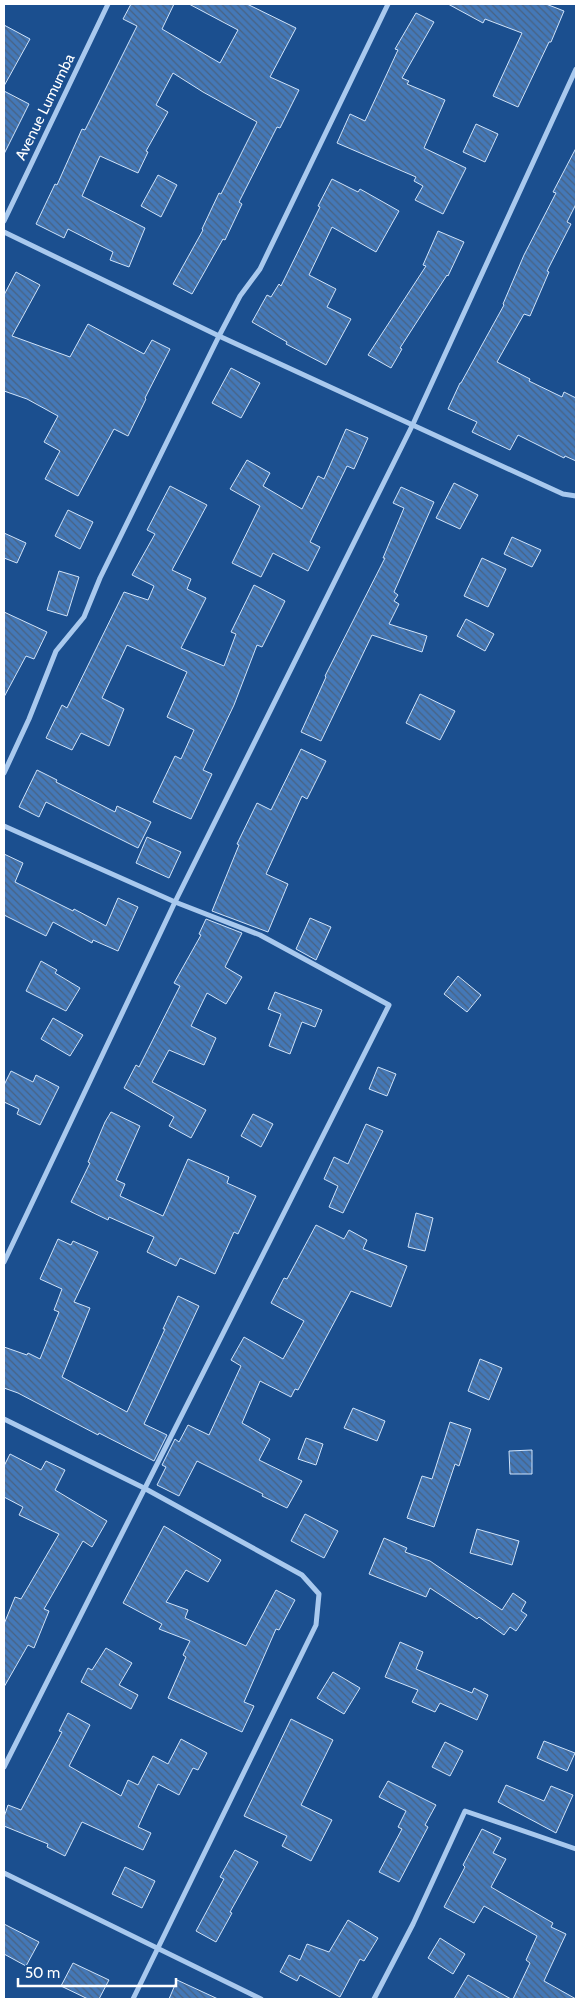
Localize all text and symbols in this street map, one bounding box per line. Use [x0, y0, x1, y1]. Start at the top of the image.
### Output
street label: Avenue Lumumba [12, 50, 79, 163]
scale bar [18, 1956, 175, 1988]
text: 50 m [25, 1964, 60, 1982]

